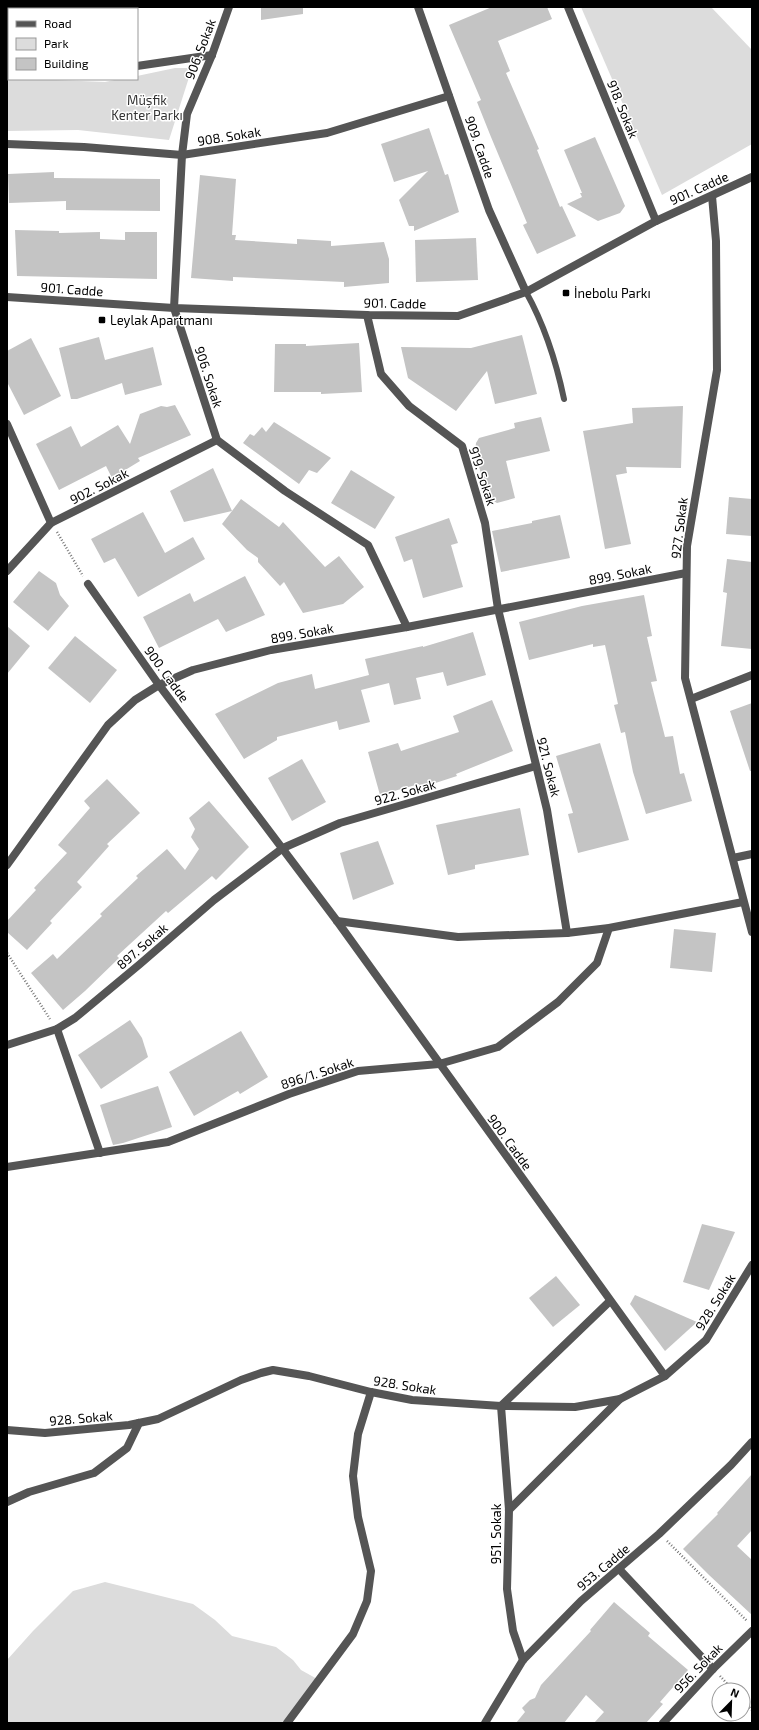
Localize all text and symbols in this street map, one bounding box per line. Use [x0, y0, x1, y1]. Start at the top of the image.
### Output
legend [8, 8, 138, 80]
text: Road [44, 16, 72, 30]
street label: 906. Sokak [181, 16, 219, 82]
text: Park [44, 36, 69, 50]
text: Building [44, 56, 89, 70]
street label: 918. Sokak [604, 78, 642, 141]
park label: Müşfik Kenter Parkı [111, 92, 183, 123]
street label: 909. Cadde [462, 114, 498, 180]
street label: 908. Sokak [196, 123, 262, 149]
street label: 901. Cadde [667, 168, 731, 208]
street label: 901. Cadde [40, 279, 104, 299]
place label: İnebolu Parkı [574, 285, 651, 301]
marker: İnebolu Parkı [561, 288, 571, 298]
street label: 901. Cadde [363, 294, 427, 312]
place label: Leylak Apartmanı [110, 312, 213, 328]
marker: Leylak Apartmanı [97, 315, 107, 325]
street label: 906. Sokak [192, 344, 227, 410]
street label: 919. Sokak [466, 445, 500, 508]
street label: 902. Sokak [67, 464, 131, 508]
street label: 927. Sokak [667, 496, 691, 560]
street label: 899. Sokak [587, 560, 653, 588]
street label: 899. Sokak [269, 620, 335, 646]
street label: 900. Cadde [141, 643, 193, 705]
street label: 921. Sokak [534, 736, 564, 799]
street label: 922. Sokak [373, 776, 438, 808]
street label: 897. Sokak [113, 919, 171, 972]
street label: 896/1. Sokak [279, 1054, 356, 1092]
street label: 900. Cadde [484, 1111, 536, 1173]
street label: 928. Sokak [691, 1270, 739, 1333]
street label: 928. Sokak [372, 1372, 438, 1398]
street label: 928. Sokak [49, 1407, 114, 1429]
street label: 951. Sokak [488, 1503, 504, 1564]
street label: 953. Cadde [573, 1540, 633, 1594]
street label: 956. Sokak [670, 1640, 726, 1696]
north arrow [711, 1682, 751, 1722]
text: N [729, 1685, 741, 1700]

